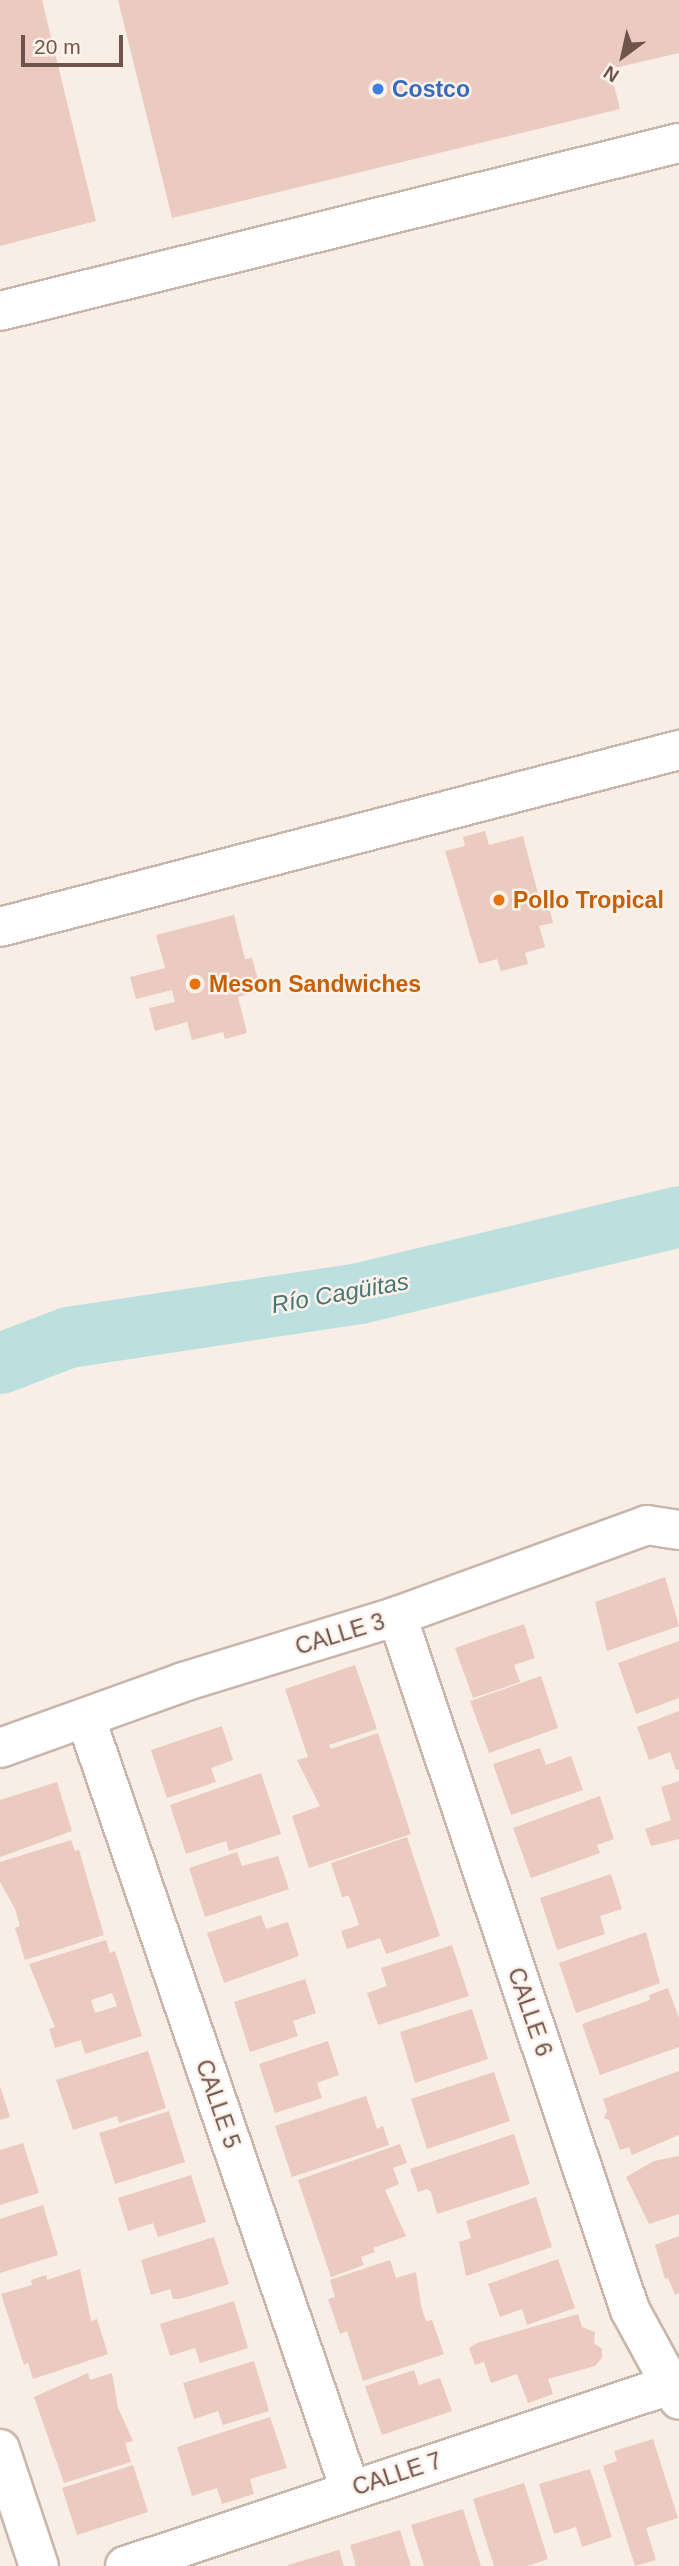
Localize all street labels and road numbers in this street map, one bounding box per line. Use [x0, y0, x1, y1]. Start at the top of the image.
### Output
street label: CALLE 3 [292, 1607, 388, 1661]
street label: CALLE 6 [502, 1964, 558, 2060]
street label: CALLE 5 [190, 2056, 246, 2152]
street label: CALLE 7 [349, 2447, 445, 2501]

